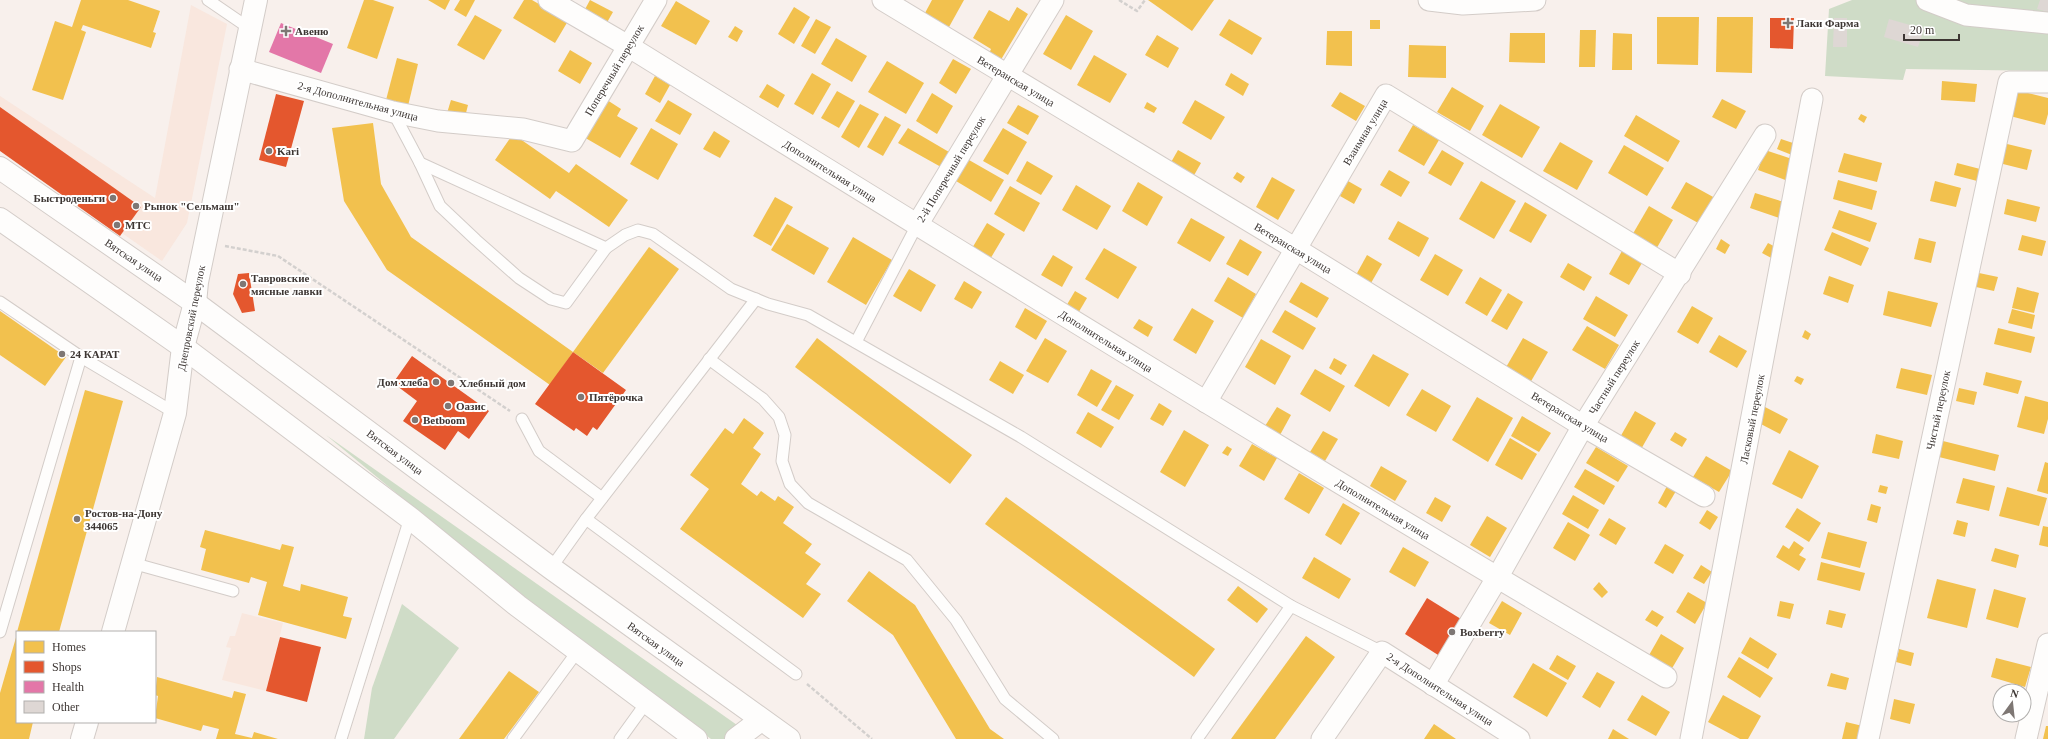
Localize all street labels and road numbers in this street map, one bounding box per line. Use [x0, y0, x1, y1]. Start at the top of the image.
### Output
street label: Поперечный переулок [582, 22, 646, 118]
street label: Ветеранская улица [975, 53, 1057, 109]
street label: 2-я Дополнительная улица [296, 79, 420, 123]
street label: Взаимная улица [1341, 97, 1390, 167]
street label: 2-й Поперечный переулок [914, 113, 988, 224]
street label: Дополнительная улица [781, 137, 879, 205]
street label: Ветеранская улица [1252, 220, 1334, 276]
street label: Вятская улица [103, 236, 165, 284]
street label: Днепровский переулок [175, 264, 207, 372]
street label: Дополнительная улица [1057, 307, 1155, 375]
street label: Частный переулок [1586, 337, 1642, 417]
street label: Чистый переулок [1924, 369, 1952, 451]
street label: Ласковый переулок [1737, 373, 1767, 465]
street label: Ветеранская улица [1529, 389, 1611, 445]
street label: Вятская улица [365, 427, 426, 477]
street label: Дополнительная улица [1334, 476, 1432, 542]
street label: Вятская улица [625, 619, 687, 669]
street label: 2-я Дополнительная улица [1385, 650, 1496, 728]

